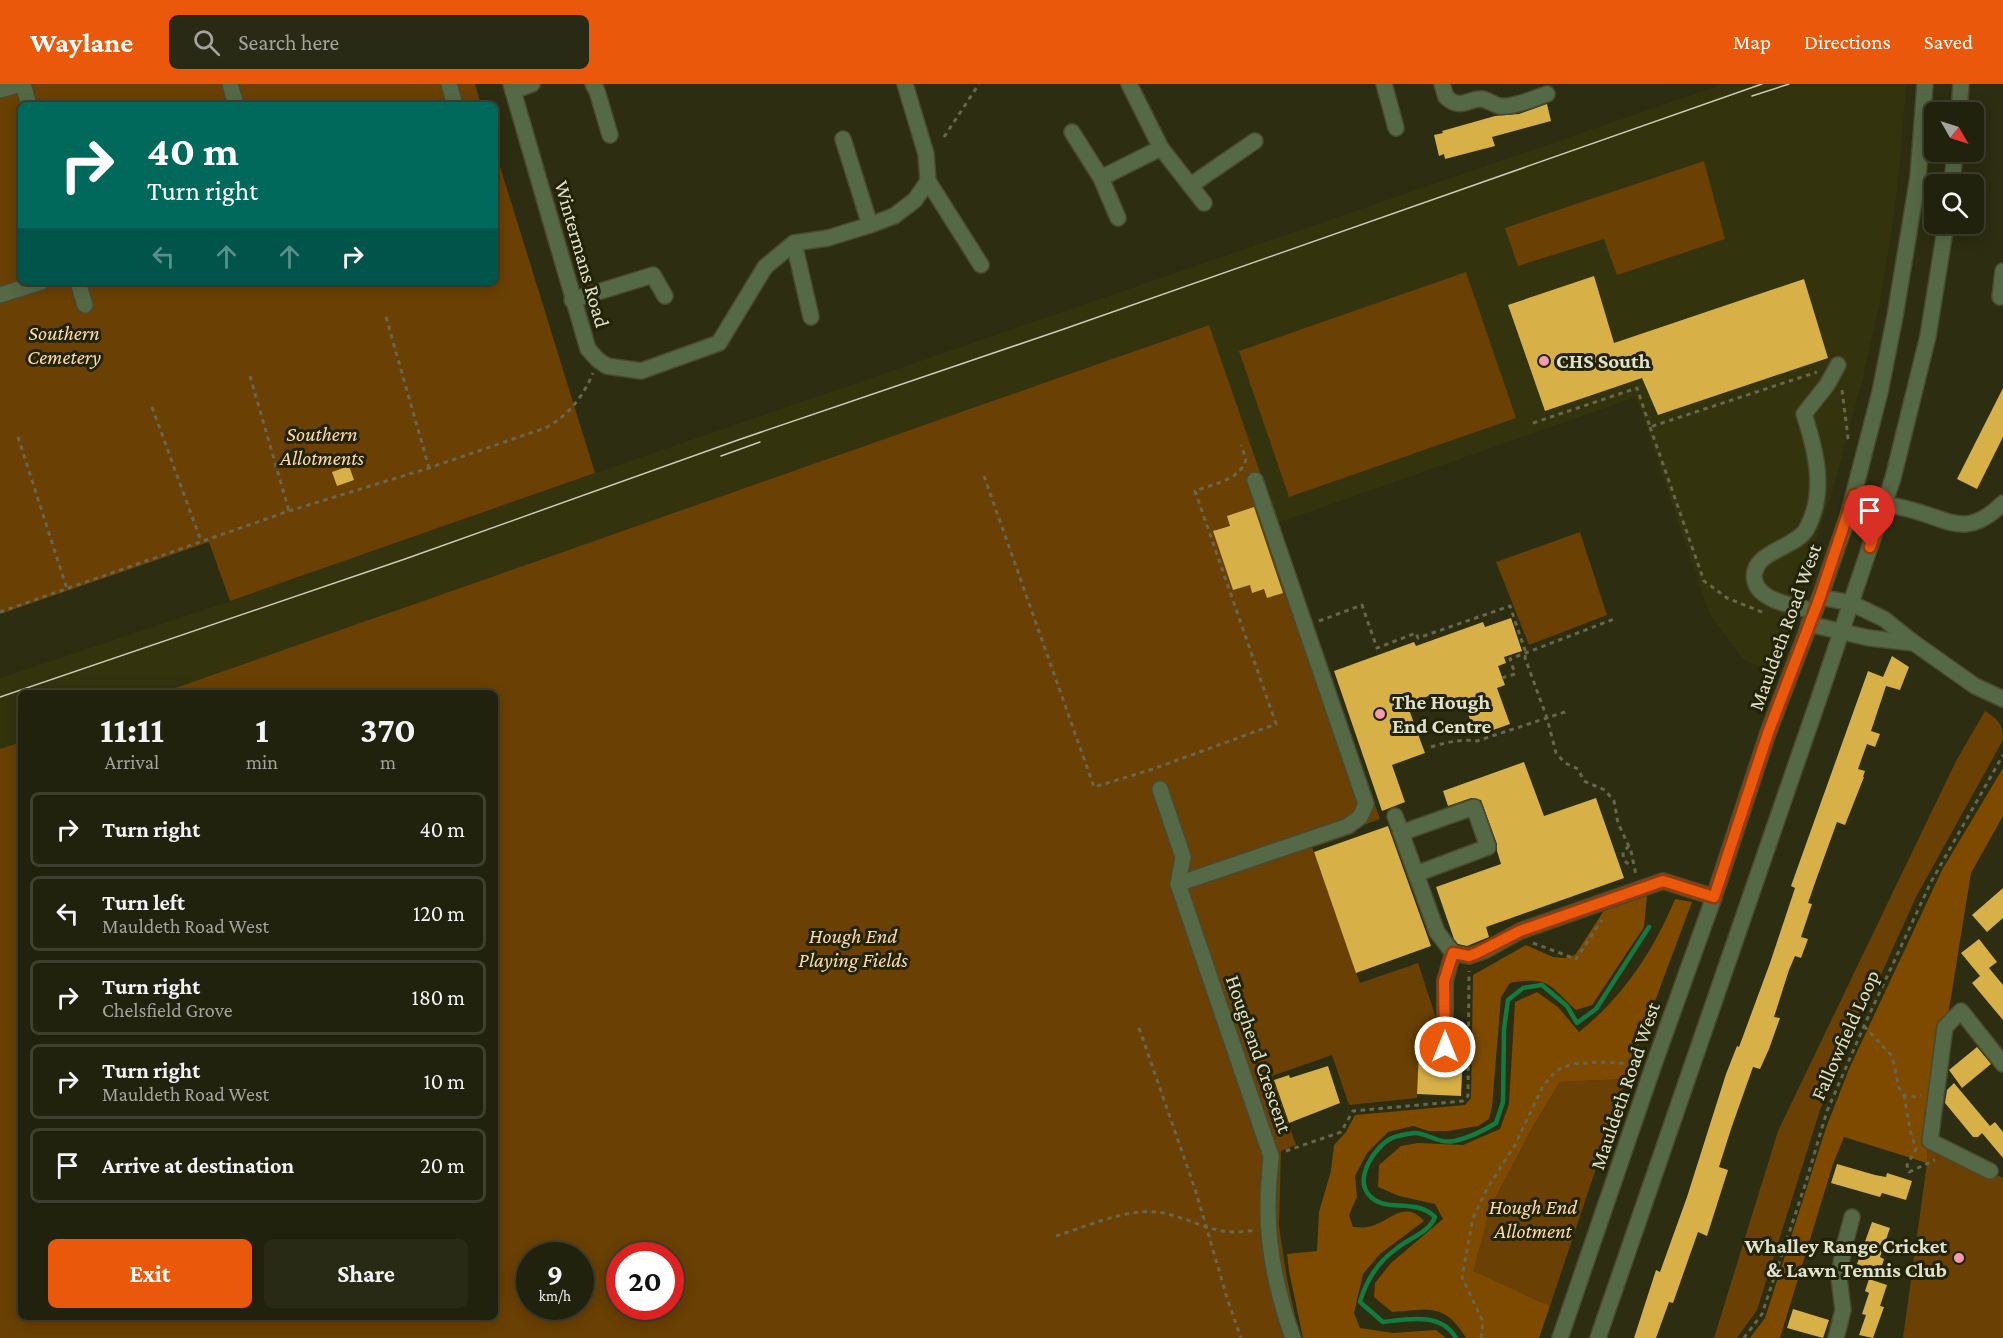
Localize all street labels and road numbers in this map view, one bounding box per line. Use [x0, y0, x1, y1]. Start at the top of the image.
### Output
street label: Wintermans Road [550, 178, 614, 330]
street label: Mauldeth Road West [1744, 539, 1827, 714]
street label: Fallowfield Loop [1806, 966, 1884, 1104]
street label: Houghend Crescent [1221, 972, 1298, 1137]
street label: Mauldeth Road West [1585, 998, 1665, 1173]

